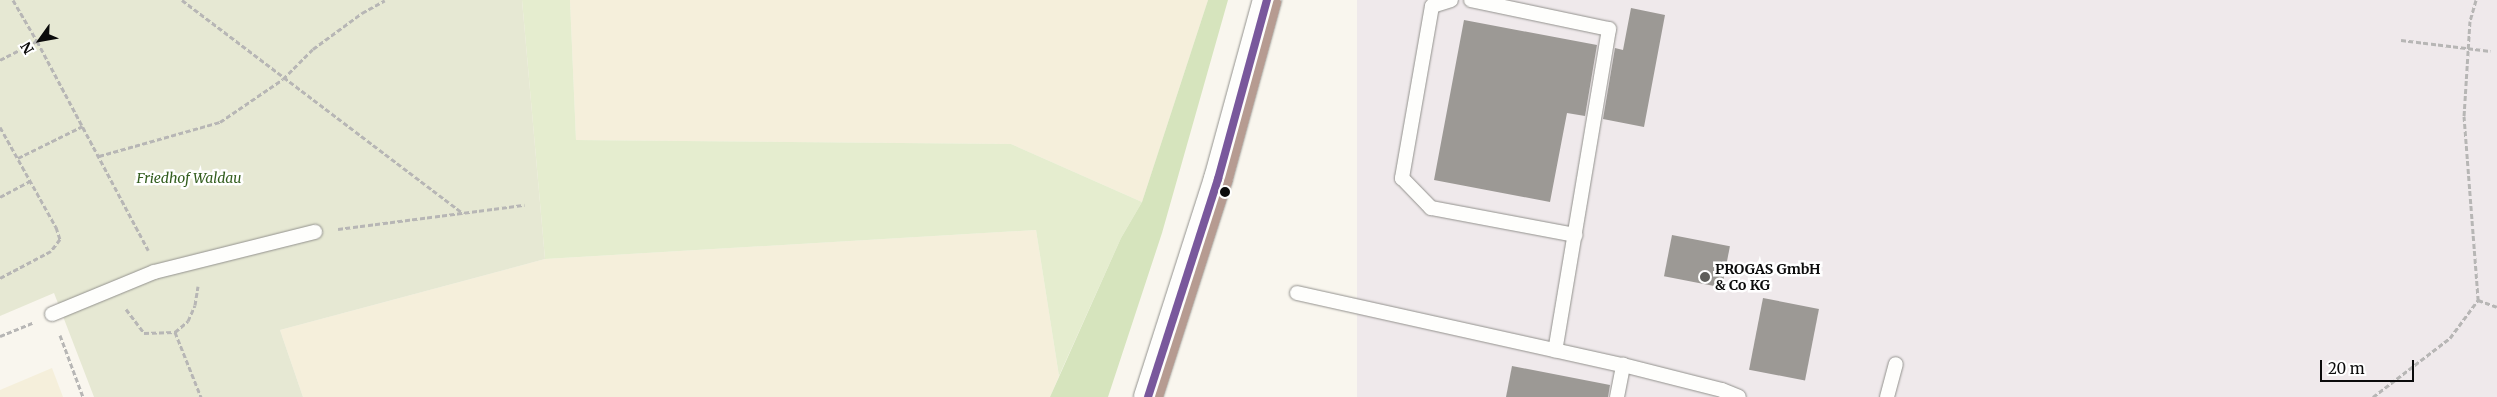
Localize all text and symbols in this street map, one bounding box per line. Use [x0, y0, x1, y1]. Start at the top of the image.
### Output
north arrow [15, 15, 65, 65]
text: N [17, 38, 38, 57]
park label: Friedhof Waldau [136, 170, 242, 186]
unlabelled marker [1220, 187, 1230, 197]
place label: PROGAS GmbH & Co KG [1715, 261, 1820, 294]
marker: PROGAS GmbH & Co KG [1699, 271, 1711, 283]
scale bar [2322, 350, 2416, 382]
text: 20 m [2328, 359, 2365, 378]

